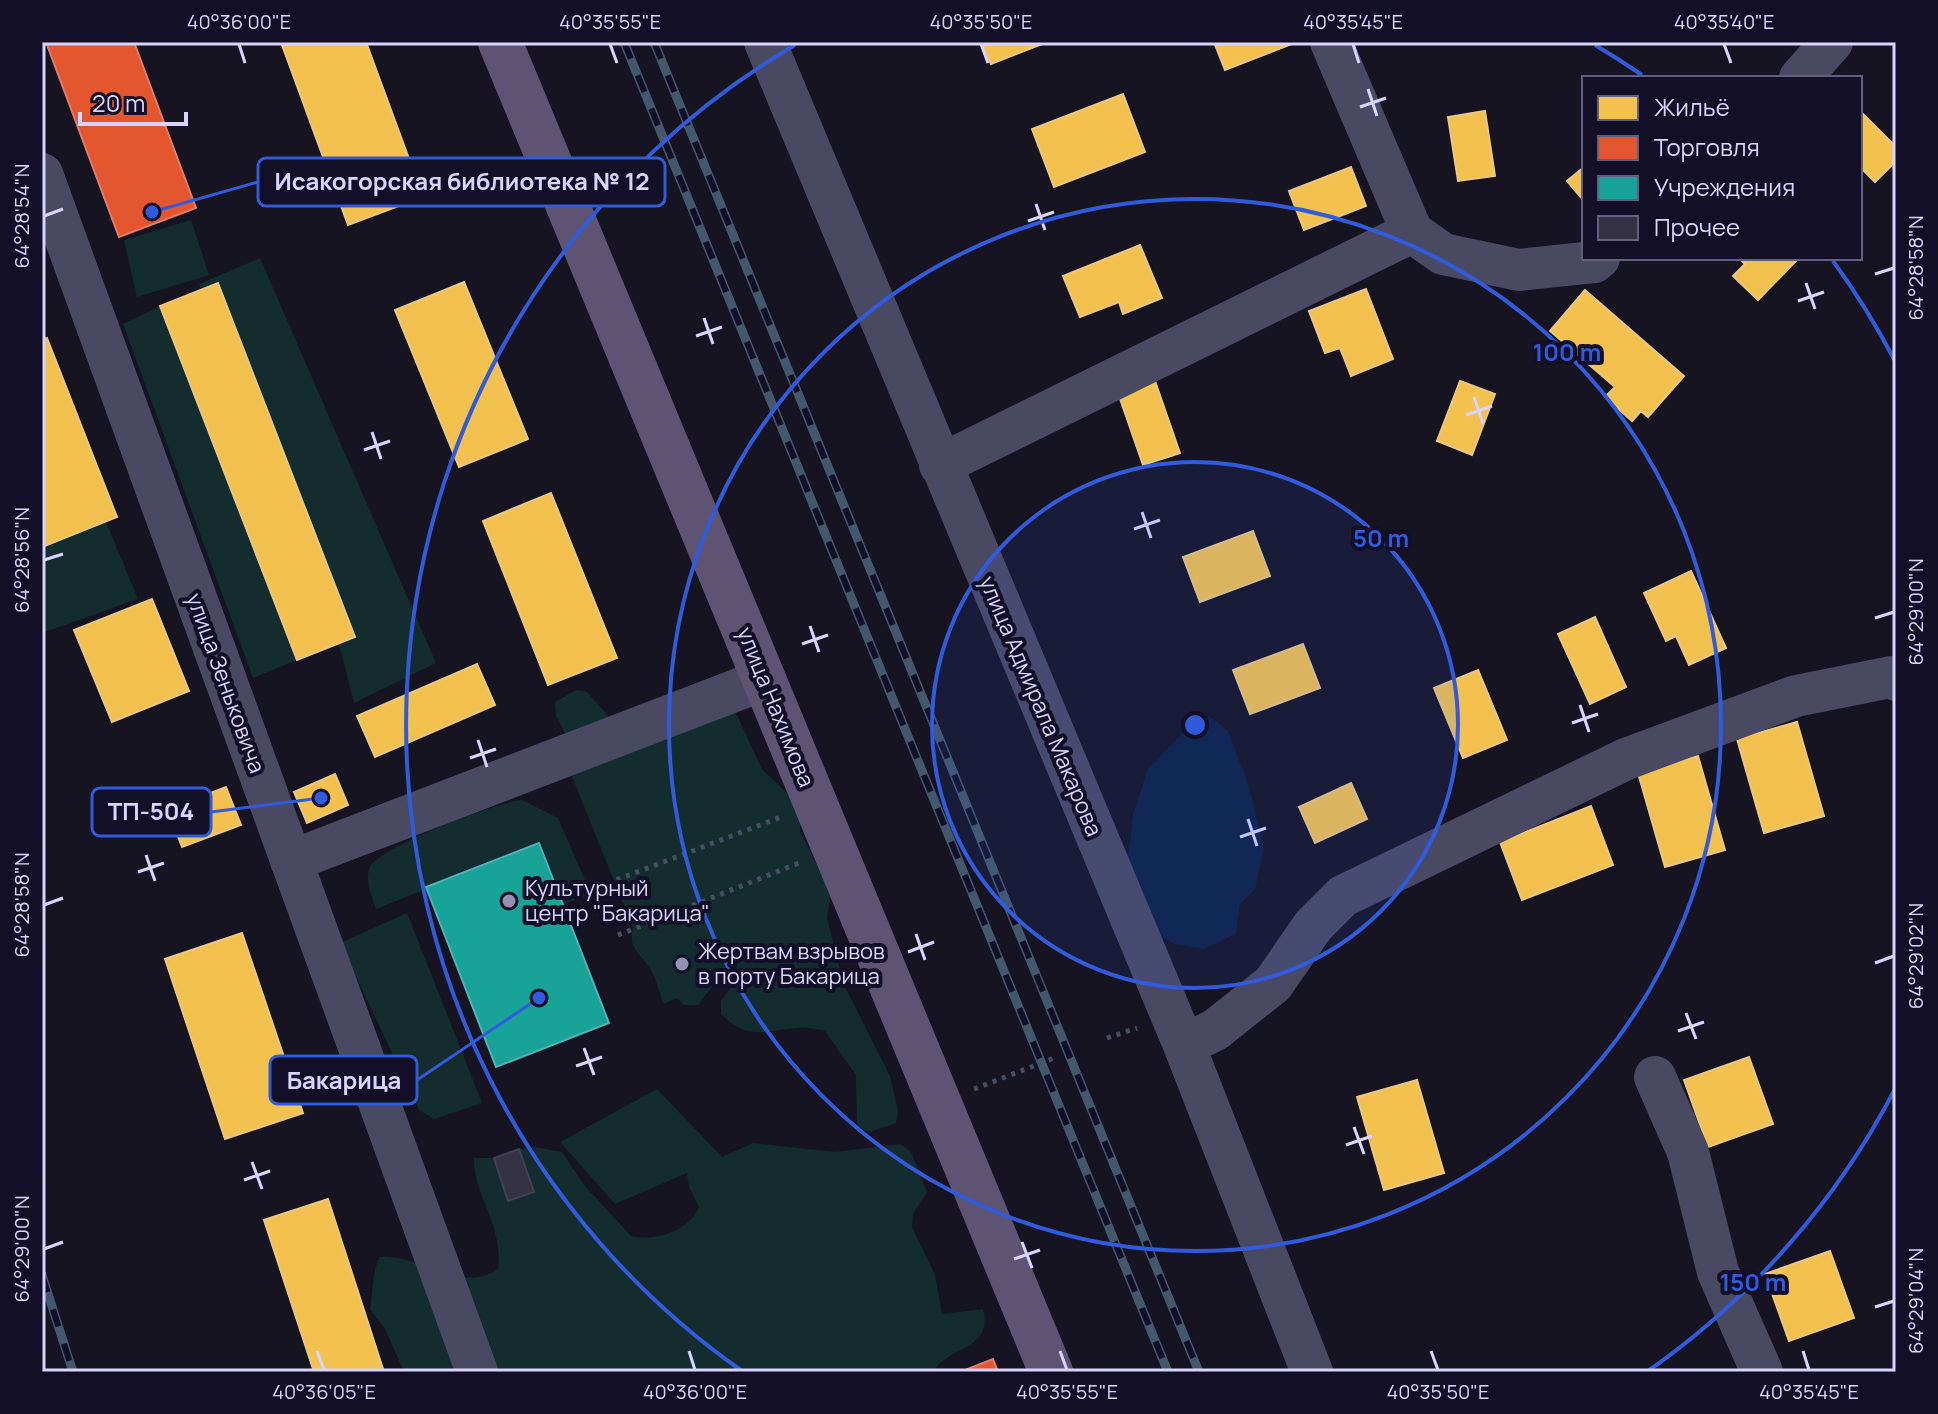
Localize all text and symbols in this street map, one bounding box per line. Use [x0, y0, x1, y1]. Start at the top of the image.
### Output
text: 40°36'00"E [187, 8, 291, 35]
text: 40°35'55"E [559, 8, 661, 35]
text: 40°35'50"E [930, 8, 1032, 35]
text: 40°35'45"E [1303, 8, 1403, 35]
text: 40°35'40"E [1674, 8, 1774, 35]
scale bar [80, 76, 186, 126]
legend [1582, 76, 1862, 260]
text: 20 m [92, 86, 145, 119]
text: Жильё [1654, 90, 1730, 123]
text: Торговля [1654, 130, 1760, 163]
callout: Исакогорская библиотека № 12 [258, 158, 665, 206]
text: 64°28'54"N [8, 164, 35, 268]
text: Исакогорская библиотека № 12 [275, 164, 649, 197]
text: Учреждения [1654, 170, 1795, 203]
text: Прочее [1654, 210, 1740, 243]
text: 64°28'58"N [1902, 215, 1929, 321]
text: 100 m [1533, 335, 1601, 368]
text: 64°28'56"N [8, 507, 35, 613]
text: 50 m [1353, 521, 1409, 554]
text: 64°29'00"N [1902, 558, 1929, 666]
street label: улица Адмирала Макарова [973, 571, 1109, 841]
street label: улица Зеньковича [179, 589, 273, 777]
street label: улица Нахимова [730, 622, 822, 792]
centre of rings [1181, 711, 1209, 739]
callout: ТП-504 [92, 788, 211, 836]
text: ТП-504 [108, 794, 194, 827]
text: 64°28'58"N [8, 852, 35, 958]
place label: Культурный центр "Бакарица" [525, 873, 710, 928]
marker: Культурный центр "Бакарица" [500, 892, 518, 910]
text: 64°29'02"N [1902, 903, 1929, 1009]
place label: Жертвам взрывов в порту Бакарица [698, 936, 885, 991]
marker: Жертвам взрывов в порту Бакарица [673, 955, 691, 973]
callout: Бакарица [270, 1056, 417, 1104]
text: Бакарица [287, 1063, 401, 1096]
text: 64°29'00"N [8, 1195, 35, 1303]
text: 64°29'04"N [1902, 1248, 1929, 1354]
text: 150 m [1720, 1265, 1786, 1298]
text: 40°36'05"E [272, 1378, 376, 1405]
text: 40°36'00"E [643, 1378, 747, 1405]
text: 40°35'55"E [1016, 1378, 1118, 1405]
text: 40°35'50"E [1387, 1378, 1489, 1405]
text: 40°35'45"E [1759, 1378, 1859, 1405]

